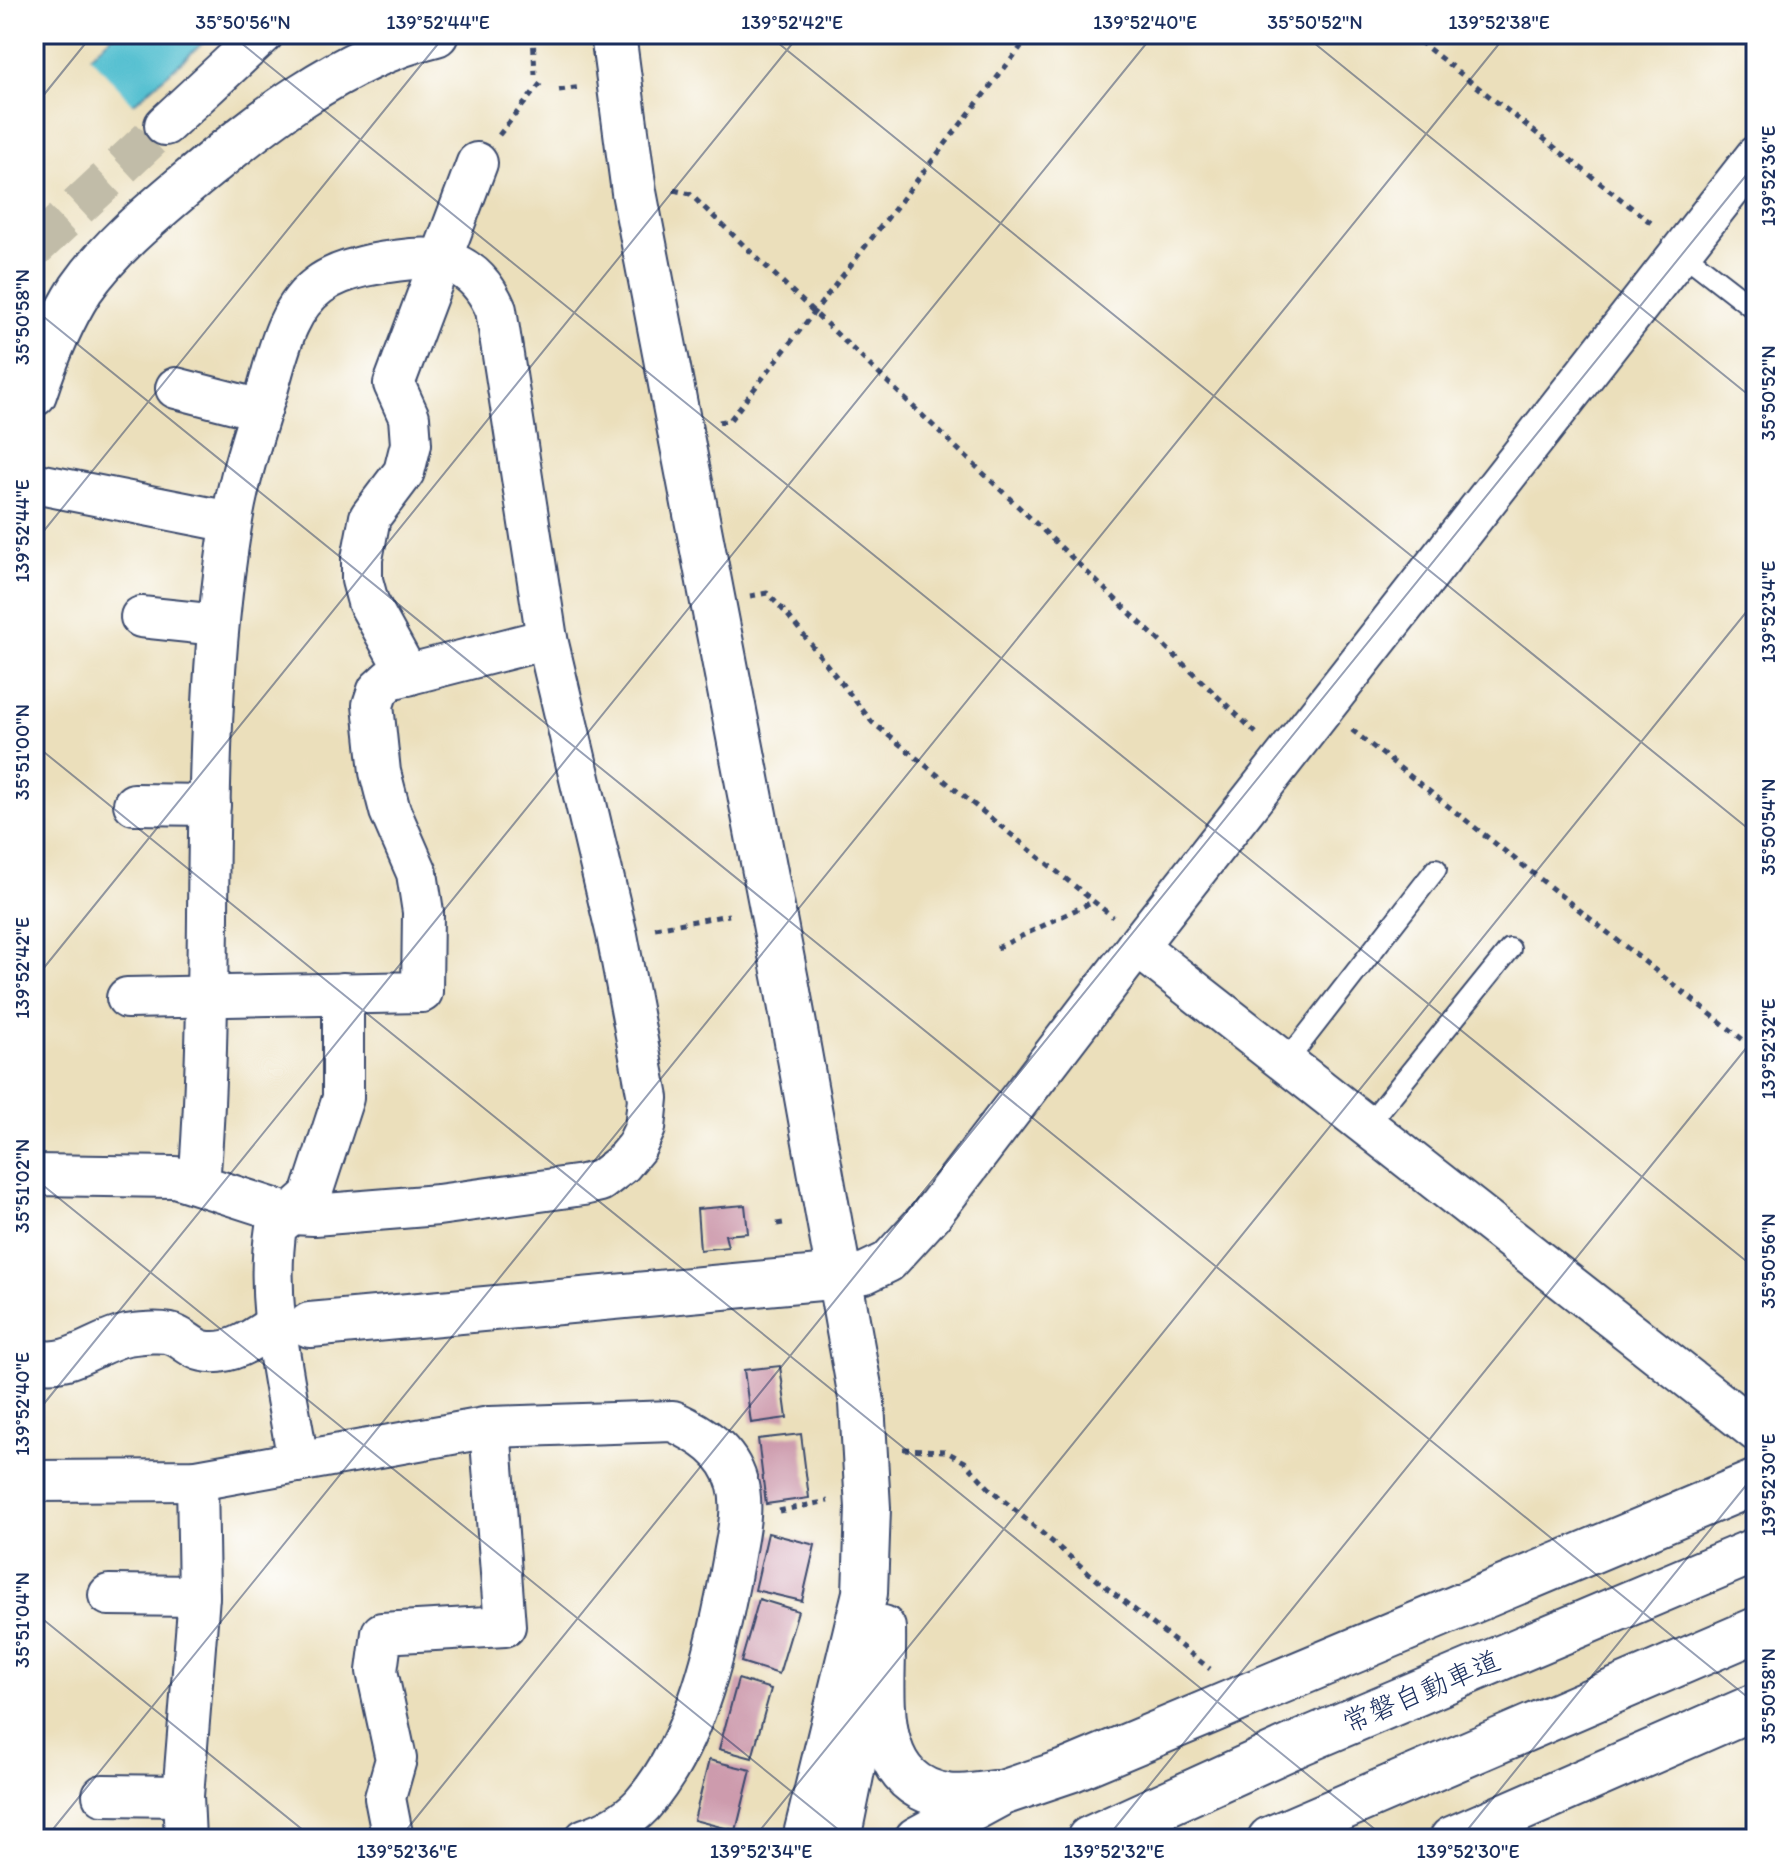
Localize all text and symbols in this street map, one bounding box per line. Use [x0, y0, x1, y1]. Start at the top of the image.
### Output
text: 35°50'56"N [195, 10, 291, 34]
text: 139°52'44"E [386, 10, 490, 34]
text: 139°52'42"E [741, 10, 843, 34]
text: 139°52'40"E [1093, 10, 1197, 34]
text: 35°50'52"N [1267, 10, 1363, 34]
text: 139°52'38"E [1448, 10, 1550, 34]
text: 139°52'36"E [1756, 125, 1780, 227]
text: 35°50'58"N [10, 269, 34, 365]
text: 35°50'52"N [1756, 345, 1780, 441]
text: 139°52'44"E [10, 479, 34, 583]
text: 139°52'34"E [1756, 561, 1780, 663]
text: 35°51'00"N [10, 704, 34, 800]
text: 35°50'54"N [1756, 778, 1780, 876]
text: 139°52'42"E [10, 917, 34, 1019]
text: 139°52'32"E [1756, 998, 1780, 1100]
text: 35°51'02"N [10, 1139, 34, 1233]
text: 35°50'56"N [1756, 1213, 1780, 1309]
text: 139°52'40"E [10, 1352, 34, 1456]
text: 139°52'30"E [1756, 1434, 1780, 1536]
text: 35°51'04"N [10, 1572, 34, 1668]
street label: 常磐自動車道 [1337, 1643, 1505, 1739]
text: 35°50'58"N [1756, 1648, 1780, 1744]
text: 139°52'36"E [356, 1839, 458, 1863]
text: 139°52'34"E [710, 1839, 812, 1863]
text: 139°52'32"E [1063, 1839, 1165, 1863]
text: 139°52'30"E [1417, 1839, 1519, 1863]

